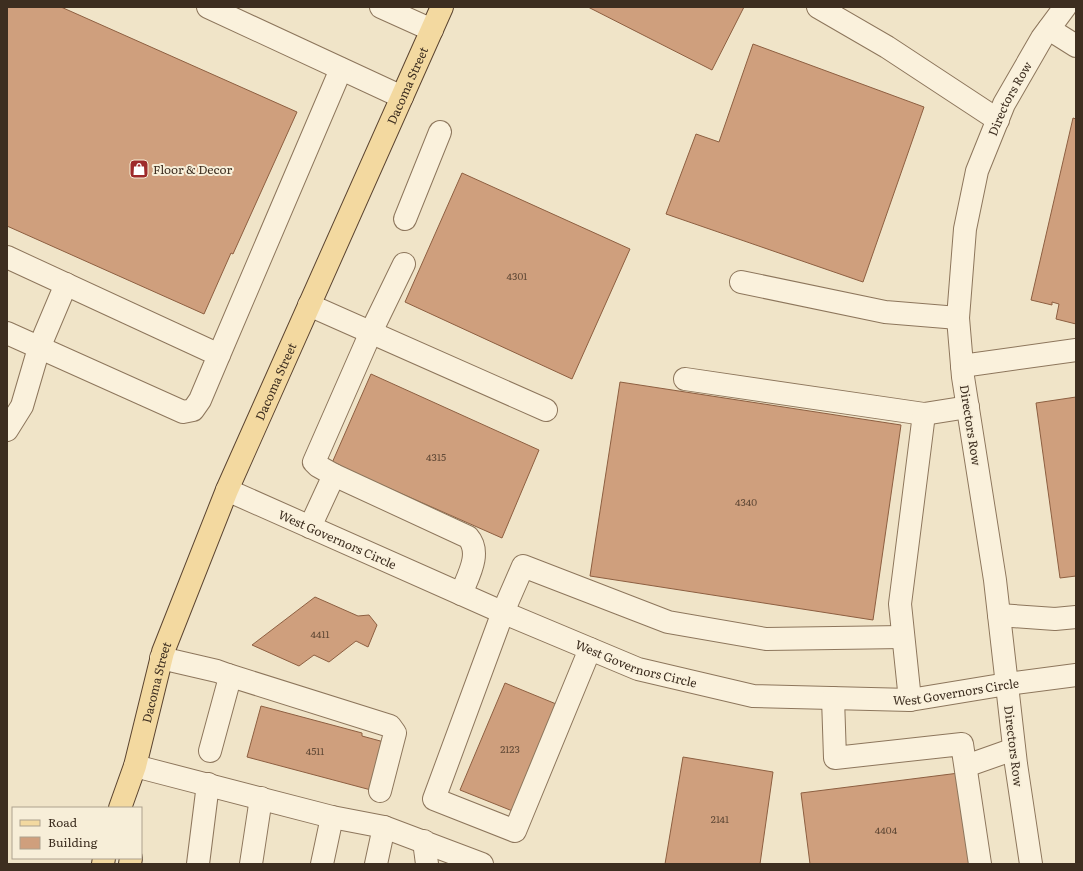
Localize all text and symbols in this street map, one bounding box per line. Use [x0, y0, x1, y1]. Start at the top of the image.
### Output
street label: Dacoma Street [382, 44, 432, 127]
street label: Directors Row [983, 57, 1036, 139]
shop icon: Floor & Decor [128, 158, 150, 180]
place label: Floor & Decor [153, 160, 232, 178]
house number: 4301 [507, 268, 527, 283]
street label: Dacoma Street [250, 340, 301, 423]
street label: Directors Row [956, 383, 986, 467]
house number: 4315 [426, 449, 446, 464]
house number: 4340 [735, 494, 757, 509]
street label: West Governors Circle [276, 505, 399, 573]
house number: 4411 [310, 626, 330, 641]
street label: West Governors Circle [573, 635, 699, 692]
street label: Dacoma Street [137, 639, 175, 725]
street label: West Governors Circle [893, 674, 1020, 709]
street label: Directors Row [1000, 704, 1028, 788]
house number: 2123 [500, 741, 520, 756]
house number: 4511 [306, 743, 324, 758]
legend [12, 807, 142, 859]
house number: 2141 [711, 811, 729, 826]
text: Road [48, 813, 78, 831]
house number: 4404 [875, 822, 898, 837]
text: Building [48, 833, 98, 851]

